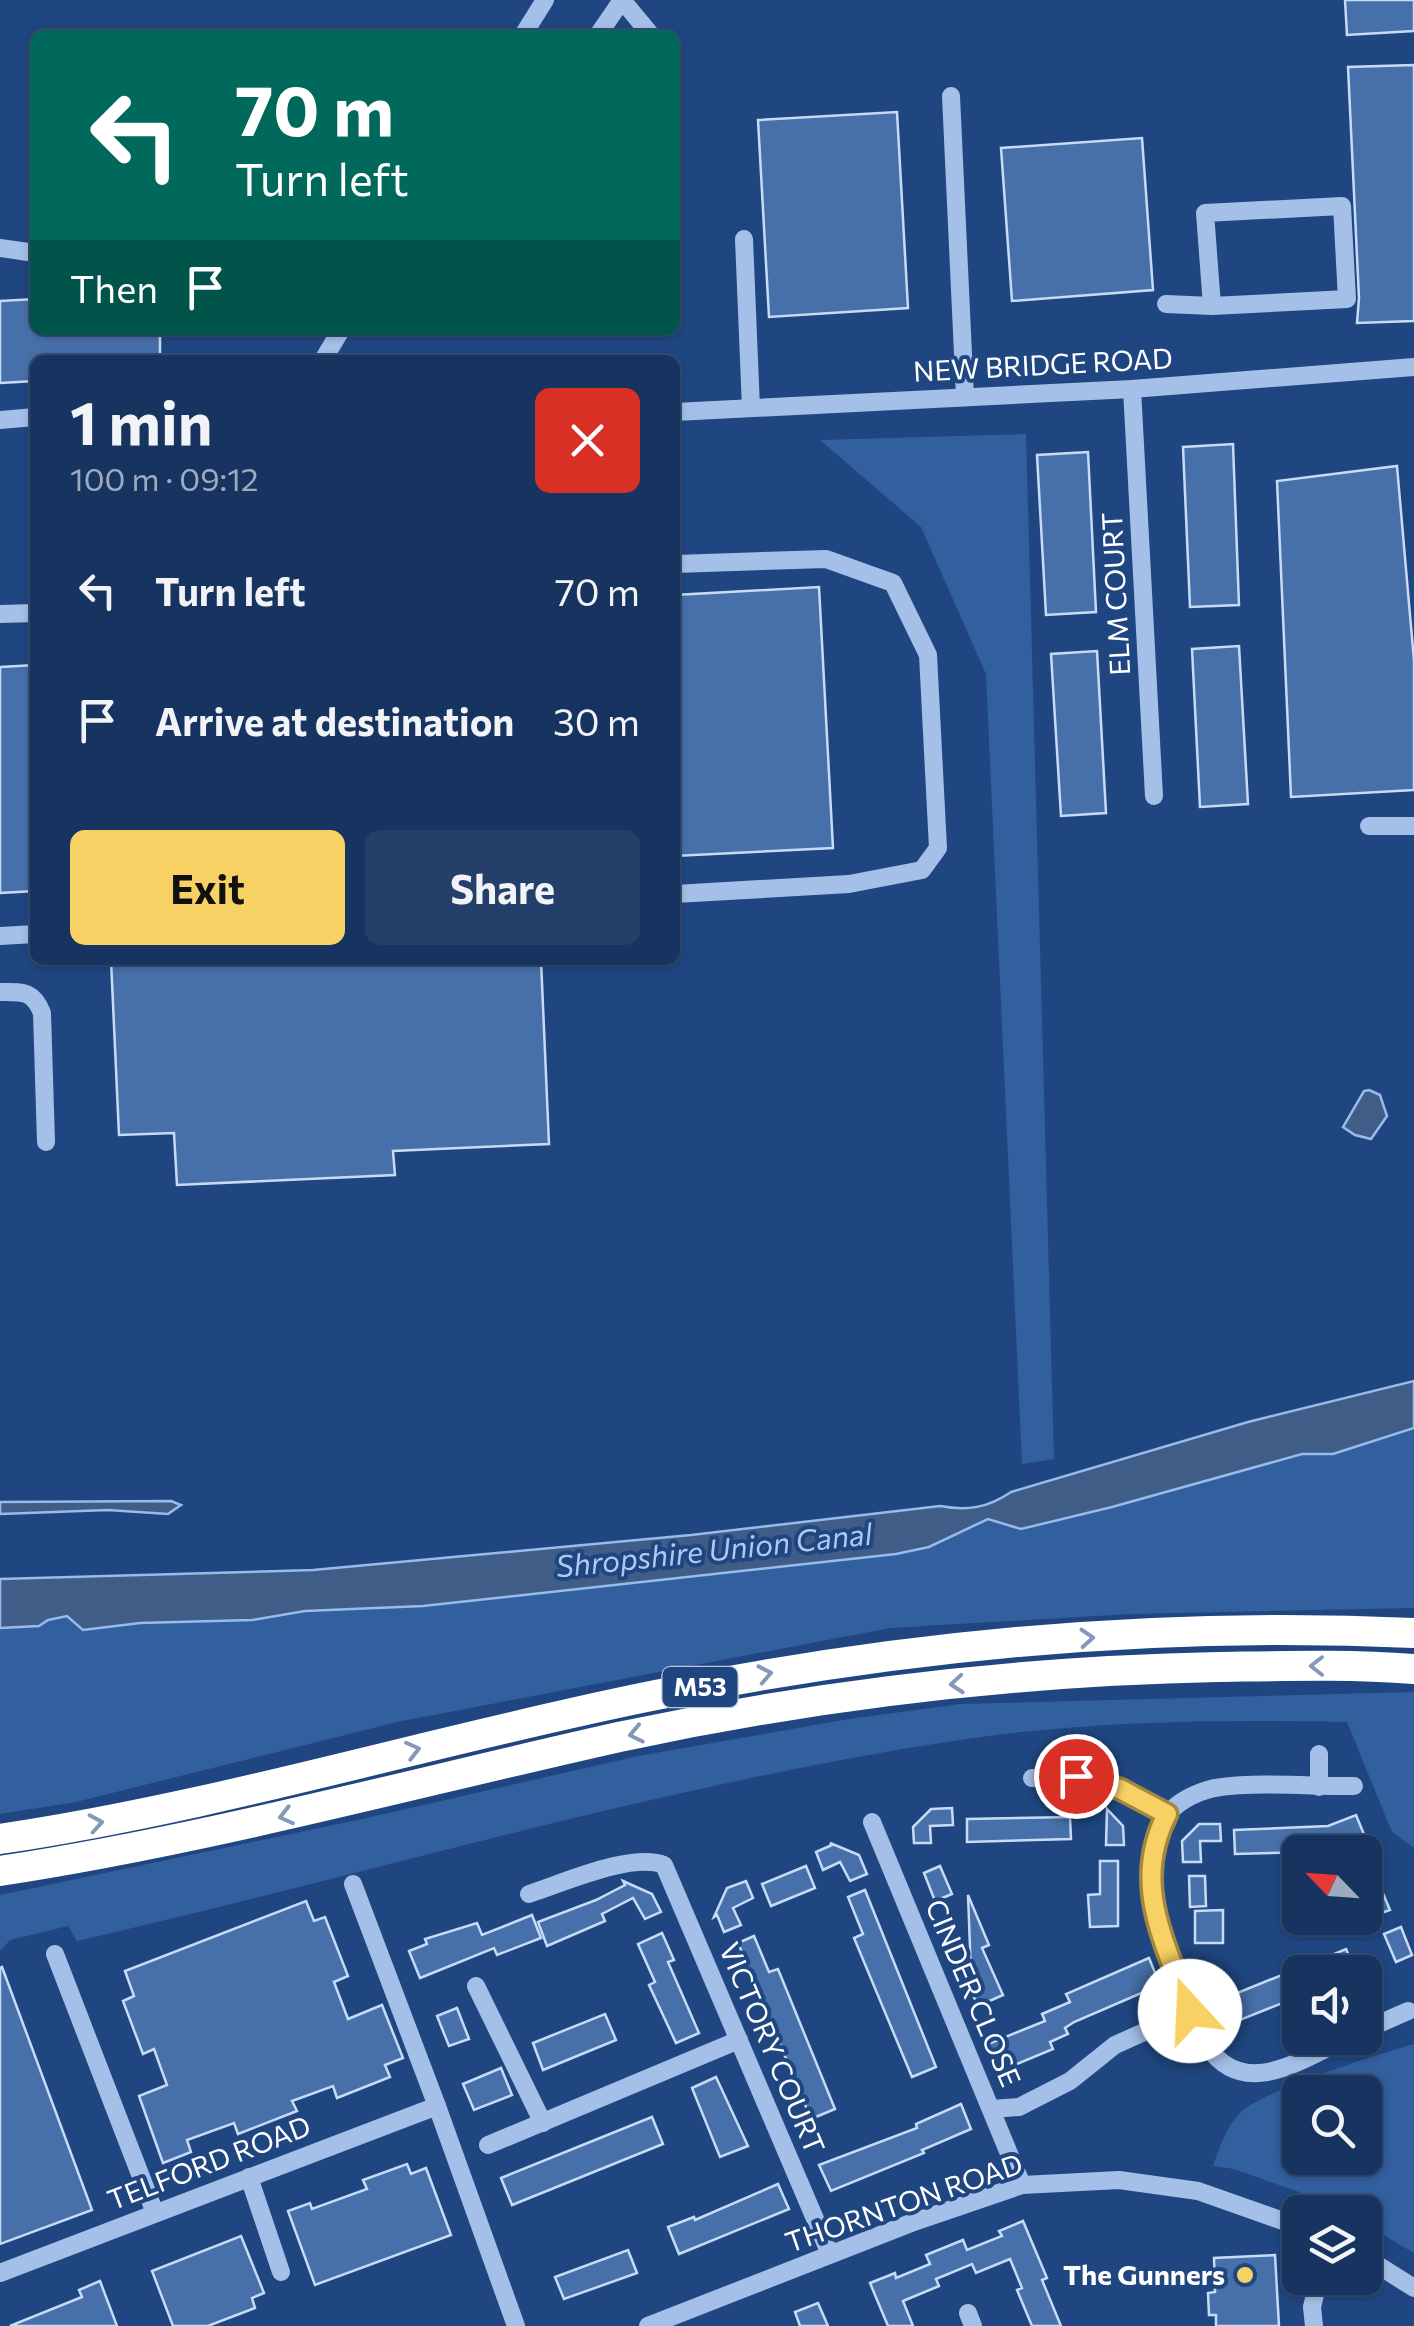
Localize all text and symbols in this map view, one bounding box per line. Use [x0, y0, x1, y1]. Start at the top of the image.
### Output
text: 70 m [235, 65, 394, 150]
icon: left [70, 70, 200, 200]
text: Turn left [235, 150, 409, 205]
icon: arrive [178, 260, 233, 315]
text: Then [70, 264, 158, 311]
street label: NEW BRIDGE ROAD [912, 340, 1174, 388]
text: 1 min [70, 384, 212, 457]
button: close [535, 388, 640, 493]
text: 100 m · 09:12 [70, 458, 259, 498]
street label: ELM COURT [1094, 511, 1136, 677]
icon: left [70, 563, 125, 618]
text: Turn left [155, 567, 306, 614]
text: 70 m [555, 567, 640, 614]
icon: arrive [70, 693, 125, 748]
text: Arrive at destination [155, 697, 514, 744]
text: 30 m [553, 697, 640, 744]
button: Exit [70, 830, 345, 945]
button: Share [365, 830, 640, 945]
water label: Shropshire Union Canal [554, 1513, 875, 1584]
one-way arrow [1080, 1628, 1096, 1650]
one-way arrow [1308, 1655, 1324, 1677]
one-way arrow [756, 1665, 773, 1686]
road number: M53 [662, 1667, 738, 1707]
one-way arrow [949, 1673, 965, 1695]
one-way arrow [628, 1722, 645, 1743]
pin [1034, 1734, 1119, 1819]
one-way arrow [404, 1741, 421, 1762]
icon: arrive [1049, 1749, 1104, 1804]
one-way arrow [278, 1804, 295, 1825]
one-way arrow [88, 1813, 104, 1834]
north arrow [1282, 1835, 1382, 1935]
map controls [1282, 1835, 1382, 2295]
street label: CINDER CLOSE [919, 1894, 1029, 2091]
street label: VICTORY COURT [713, 1937, 833, 2159]
button: sound [1282, 1955, 1382, 2055]
position arrow [1138, 1959, 1242, 2063]
button: search [1282, 2075, 1382, 2175]
street label: TELFORD ROAD [102, 2108, 315, 2216]
street label: THORNTON ROAD [781, 2146, 1027, 2259]
button: layers [1282, 2195, 1382, 2295]
place label: The Gunners [1063, 2257, 1225, 2291]
marker: The Gunners [1234, 2264, 1256, 2286]

